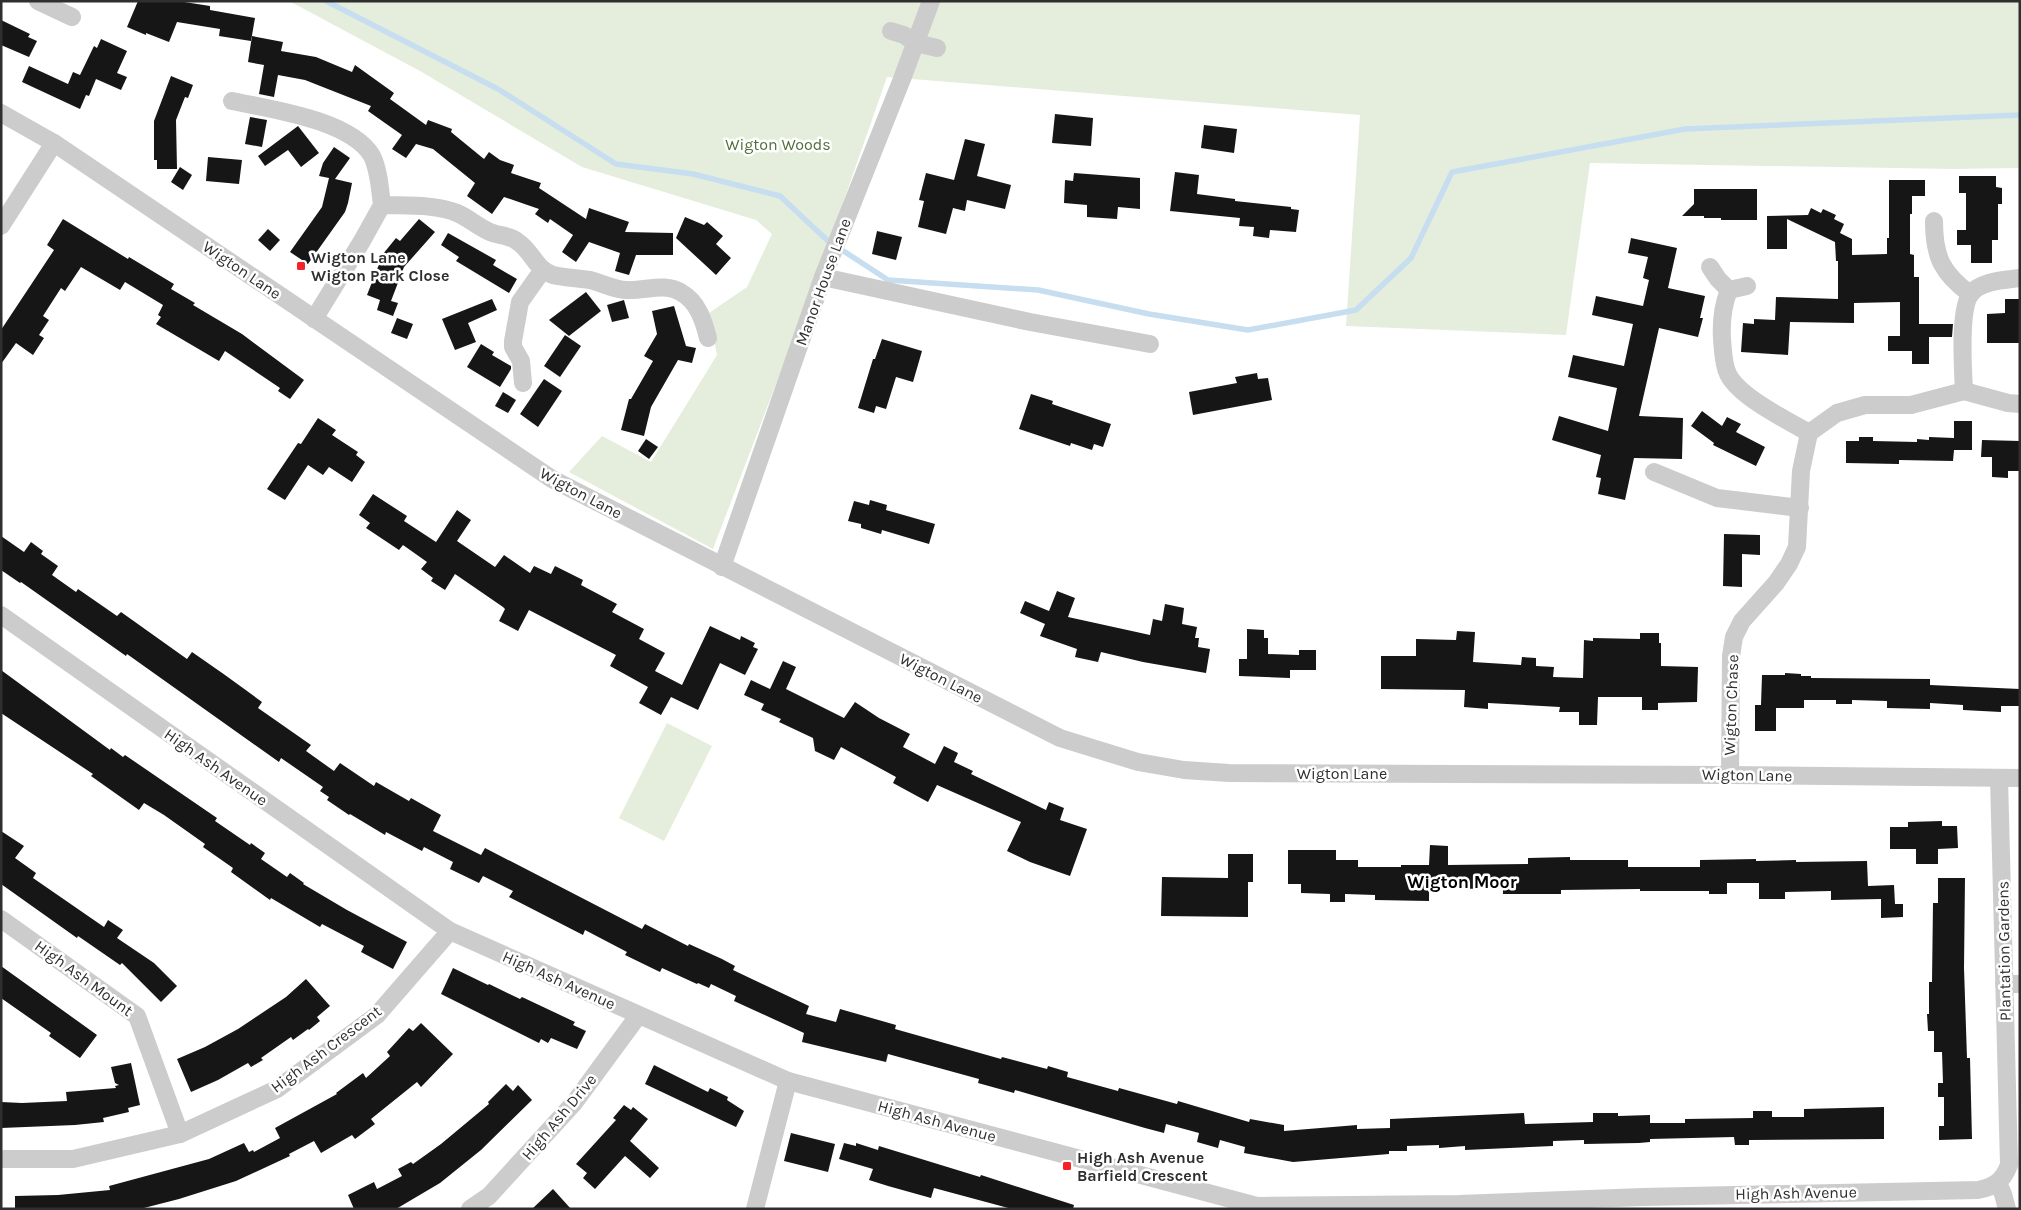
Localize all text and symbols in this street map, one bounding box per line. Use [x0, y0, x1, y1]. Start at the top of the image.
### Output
park label: Wigton Woods [725, 135, 831, 154]
street label: Manor House Lane [791, 216, 855, 348]
street label: Wigton Lane [199, 237, 285, 303]
place label: Wigton Lane Wigton Park Close [311, 248, 450, 285]
marker: Wigton Lane Wigton Park Close [295, 260, 307, 272]
street label: Wigton Lane [537, 463, 625, 523]
street label: Wigton Lane [896, 649, 986, 707]
street label: Wigton Chase [1720, 654, 1742, 756]
street label: High Ash Avenue [161, 724, 271, 810]
street label: Wigton Lane [1297, 764, 1387, 783]
street label: Wigton Lane [1702, 765, 1792, 785]
district label: Wigton Moor [1407, 871, 1517, 893]
street label: Plantation Gardens [1993, 881, 2015, 1021]
street label: High Ash Mount [31, 936, 137, 1020]
street label: High Ash Avenue [500, 947, 618, 1013]
street label: High Ash Crescent [267, 1001, 385, 1097]
street label: High Ash Drive [518, 1070, 600, 1164]
street label: High Ash Avenue [876, 1096, 998, 1146]
place label: High Ash Avenue Barfield Crescent [1077, 1148, 1208, 1185]
marker: High Ash Avenue Barfield Crescent [1061, 1160, 1073, 1172]
street label: High Ash Avenue [1735, 1182, 1857, 1204]

